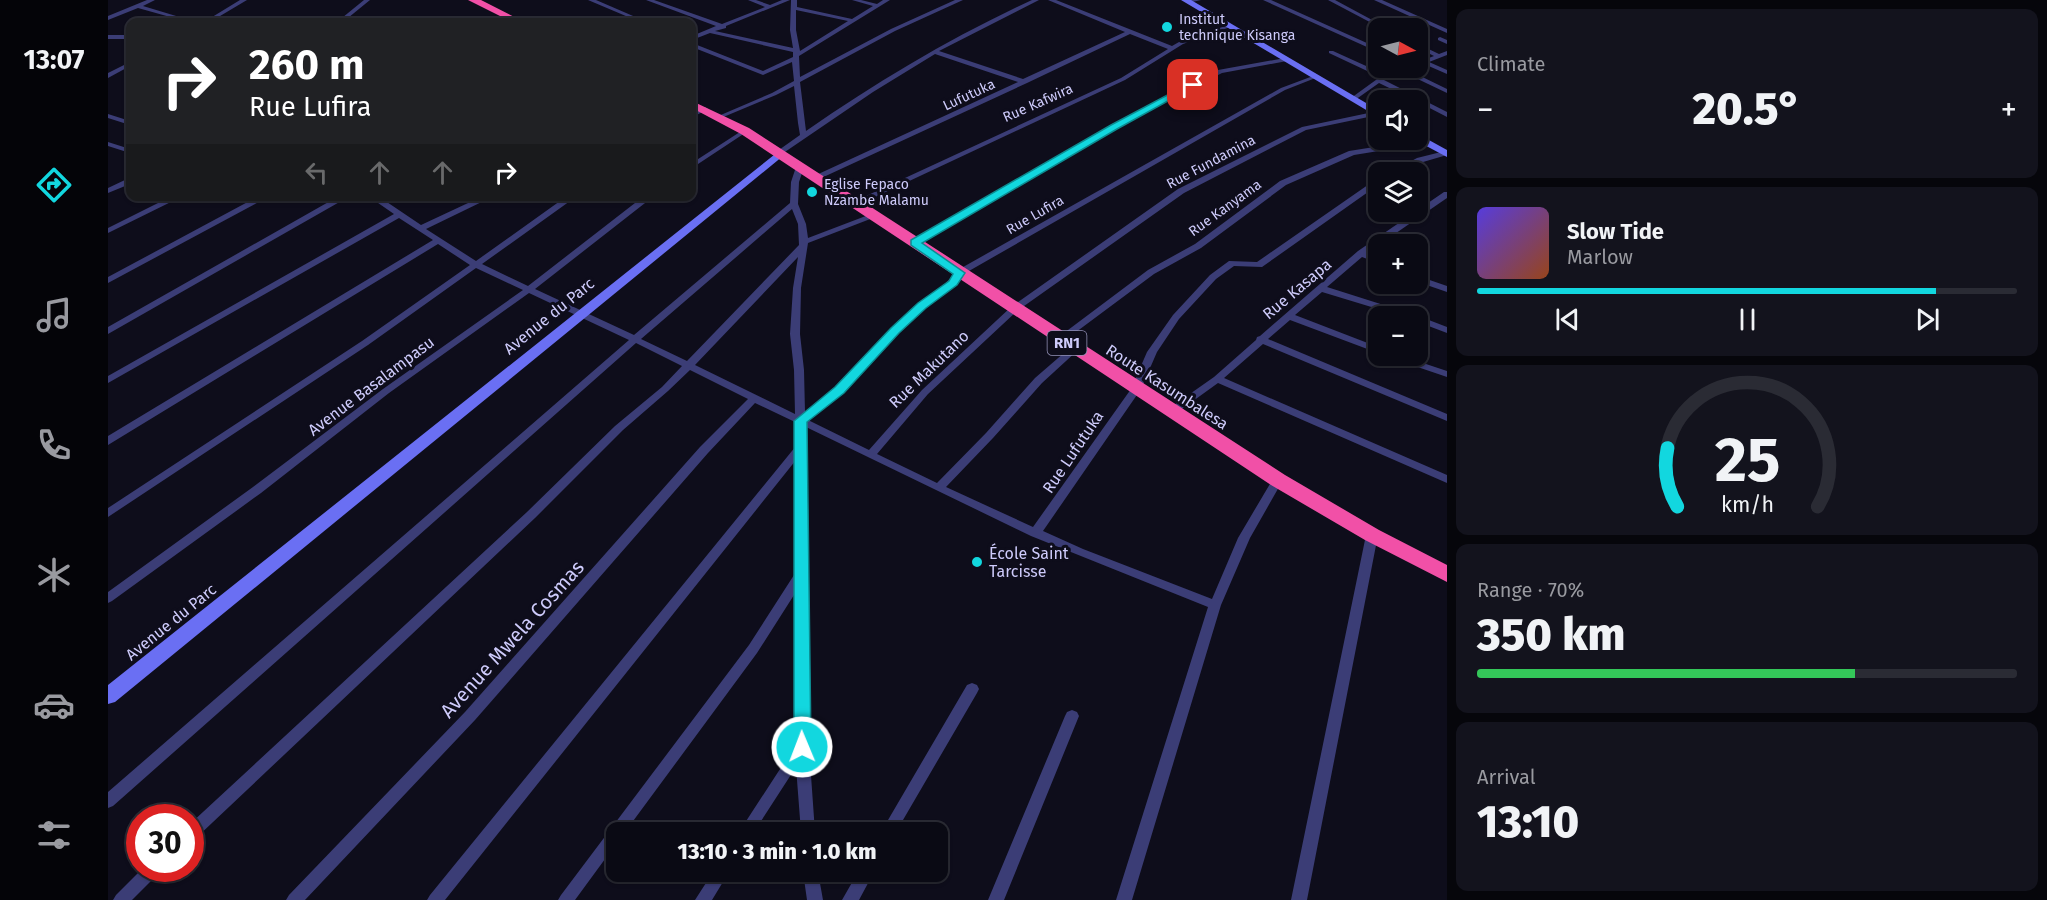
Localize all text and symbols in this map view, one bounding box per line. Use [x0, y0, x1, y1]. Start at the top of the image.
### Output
place label: Institut technique Kisanga [1179, 11, 1295, 44]
north arrow [1368, 18, 1428, 78]
map controls [1368, 18, 1428, 366]
marker: Institut technique Kisanga [1160, 20, 1174, 34]
text: 260 m [249, 40, 364, 90]
icon: right [150, 42, 228, 120]
text: 13:07 [24, 44, 84, 76]
text: Climate [1477, 52, 1545, 76]
pin [1167, 59, 1218, 110]
icon: arrive [1176, 68, 1209, 101]
street label: Lufutuka [940, 76, 998, 114]
street label: Rue Kafwira [1000, 80, 1076, 126]
text: 20.5° [1692, 82, 1802, 136]
button: sound [1368, 90, 1428, 150]
text: − [1477, 90, 1494, 130]
text: + [2001, 90, 2017, 130]
text: Rue Lufira [249, 91, 371, 123]
street label: Rue Fundamina [1164, 131, 1258, 193]
icon: left [300, 156, 333, 189]
icon: ahead [363, 156, 396, 189]
icon: ahead [426, 156, 459, 189]
icon: right [489, 156, 522, 189]
button: layers [1368, 162, 1428, 222]
icon: directions [33, 164, 75, 206]
place label: Eglise Fepaco Nzambe Malamu [824, 176, 929, 209]
street label: Rue Kanyama [1185, 176, 1265, 240]
marker: Eglise Fepaco Nzambe Malamu [805, 185, 819, 199]
street label: Rue Lufira [1003, 192, 1067, 238]
text: Slow Tide [1567, 218, 1664, 245]
button: + [1368, 234, 1428, 294]
text: Marlow [1567, 245, 1633, 269]
street label: Rue Kasapa [1259, 255, 1335, 323]
street label: Avenue du Parc [500, 273, 598, 358]
icon: music [33, 294, 75, 336]
icon: previous [1551, 303, 1584, 336]
icon: pause [1731, 303, 1764, 336]
icon: next [1911, 303, 1944, 336]
button: − [1368, 306, 1428, 366]
street label: Rue Makutano [885, 326, 973, 412]
road number: RN1 [1048, 331, 1086, 355]
street label: Avenue Basalampasu [304, 332, 438, 440]
street label: Route Kasumbalesa [1102, 340, 1232, 434]
street label: Rue Lufutuka [1038, 407, 1108, 497]
text: 25 [1714, 423, 1780, 498]
icon: phone [33, 424, 75, 466]
text: km/h [1720, 492, 1774, 518]
place label: École Saint Tarcisse [989, 543, 1069, 581]
icon: climate [33, 554, 75, 596]
street label: Avenue Mwela Cosmas [435, 555, 589, 723]
marker: École Saint Tarcisse [970, 555, 984, 569]
text: Range · 70% [1477, 578, 1584, 602]
street label: Avenue du Parc [122, 579, 220, 664]
text: 350 km [1477, 608, 1625, 662]
icon: car [33, 684, 75, 726]
position arrow [770, 715, 834, 779]
text: Arrival [1477, 765, 1536, 789]
text: 13:10 [1477, 795, 1579, 849]
speed limit sign: 30 [126, 804, 204, 882]
icon: filters [33, 814, 75, 856]
text: 13:10 · 3 min · 1.0 km [678, 838, 876, 865]

